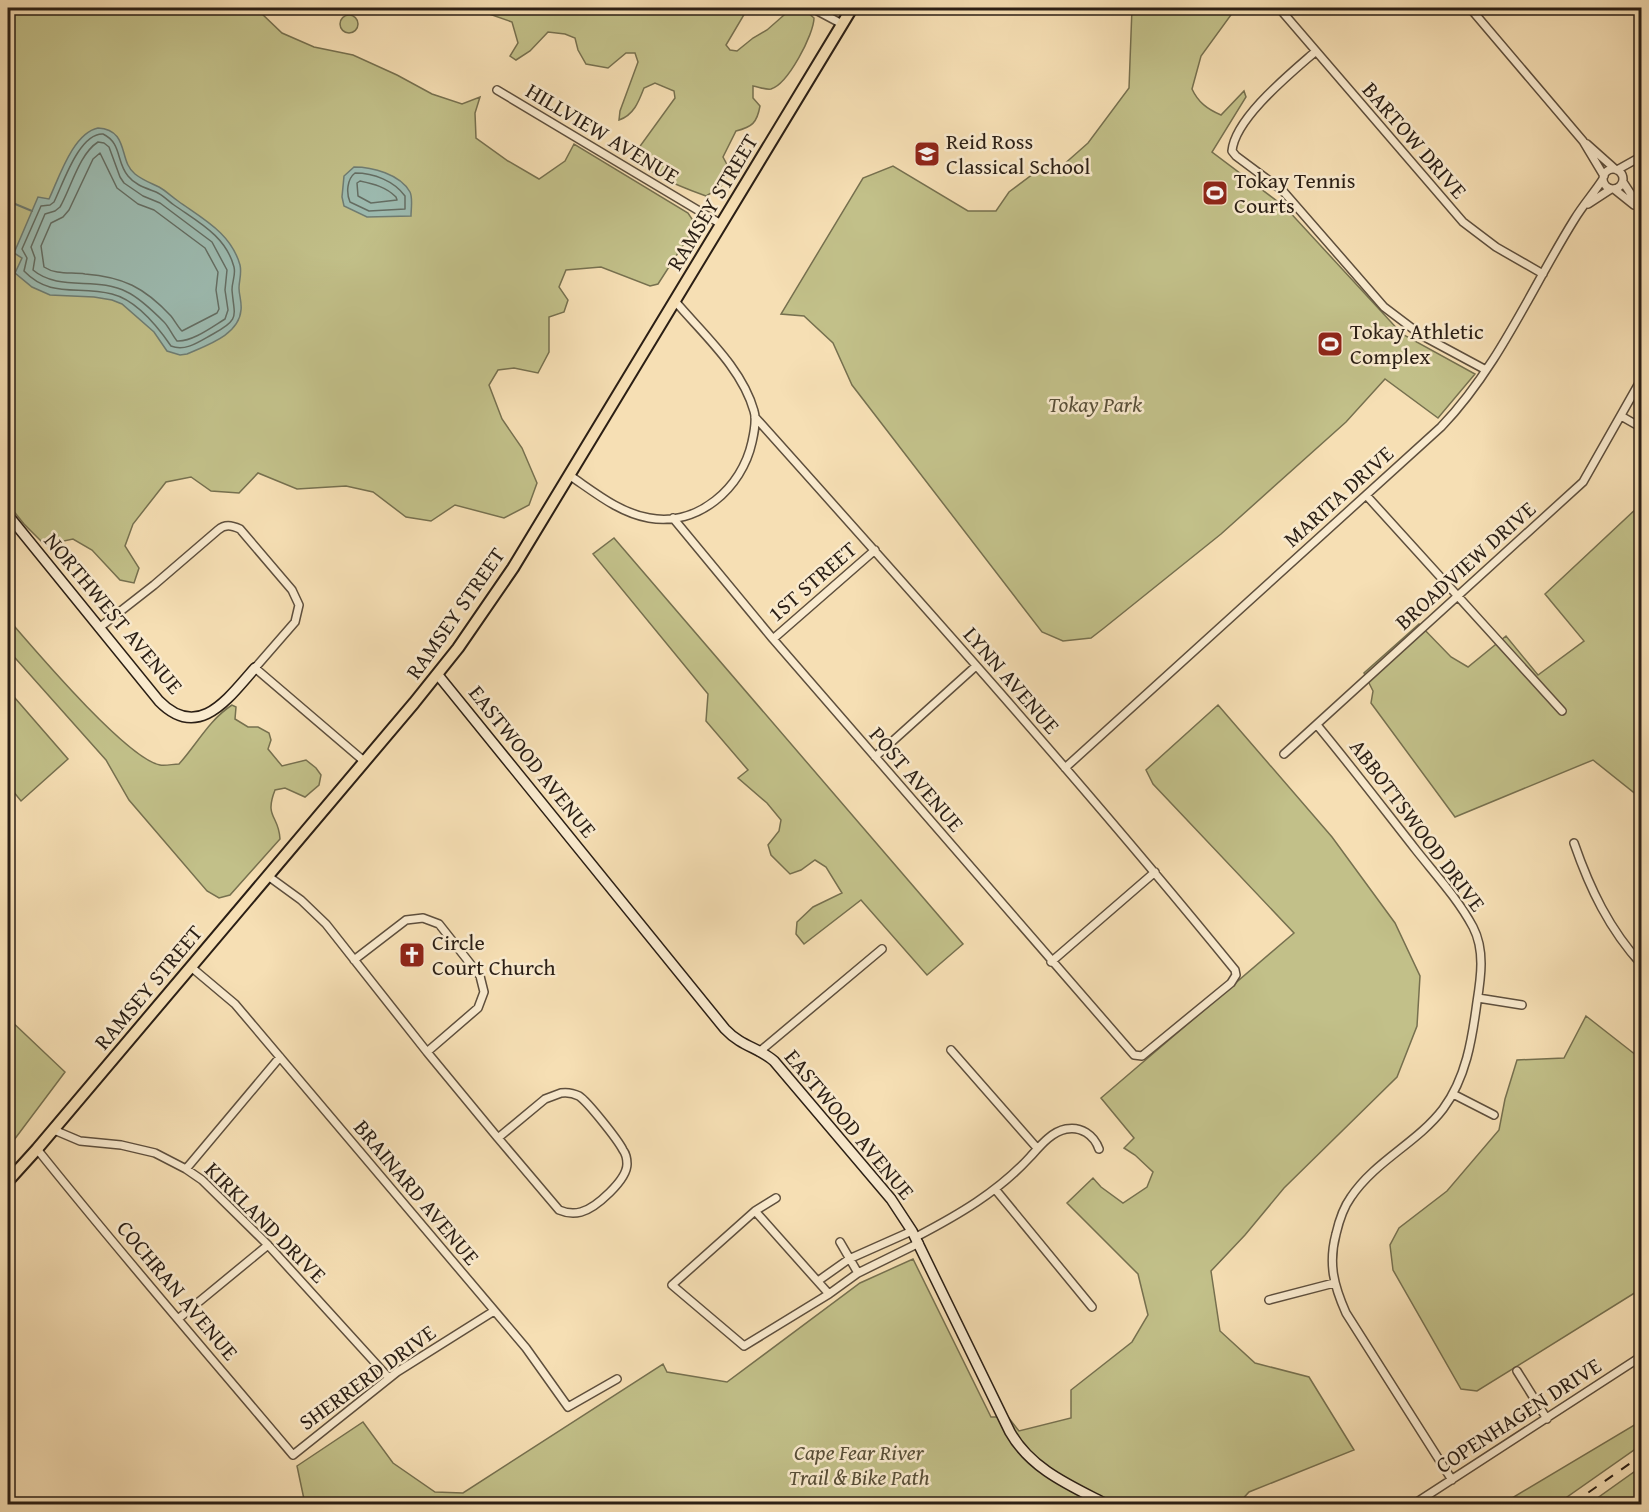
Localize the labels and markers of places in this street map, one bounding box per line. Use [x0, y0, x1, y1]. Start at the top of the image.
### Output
place label: Reid Ross Classical School [946, 125, 1091, 182]
school or university icon: Reid Ross Classical School [912, 139, 942, 169]
place label: Tokay Tennis Courts [1234, 164, 1355, 221]
sports icon: Tokay Tennis Courts [1200, 178, 1230, 208]
place label: Tokay Athletic Complex [1350, 315, 1484, 372]
sports icon: Tokay Athletic Complex [1315, 329, 1345, 359]
place label: Circle Court Church [432, 926, 556, 983]
church icon: Circle Court Church [397, 940, 427, 970]

